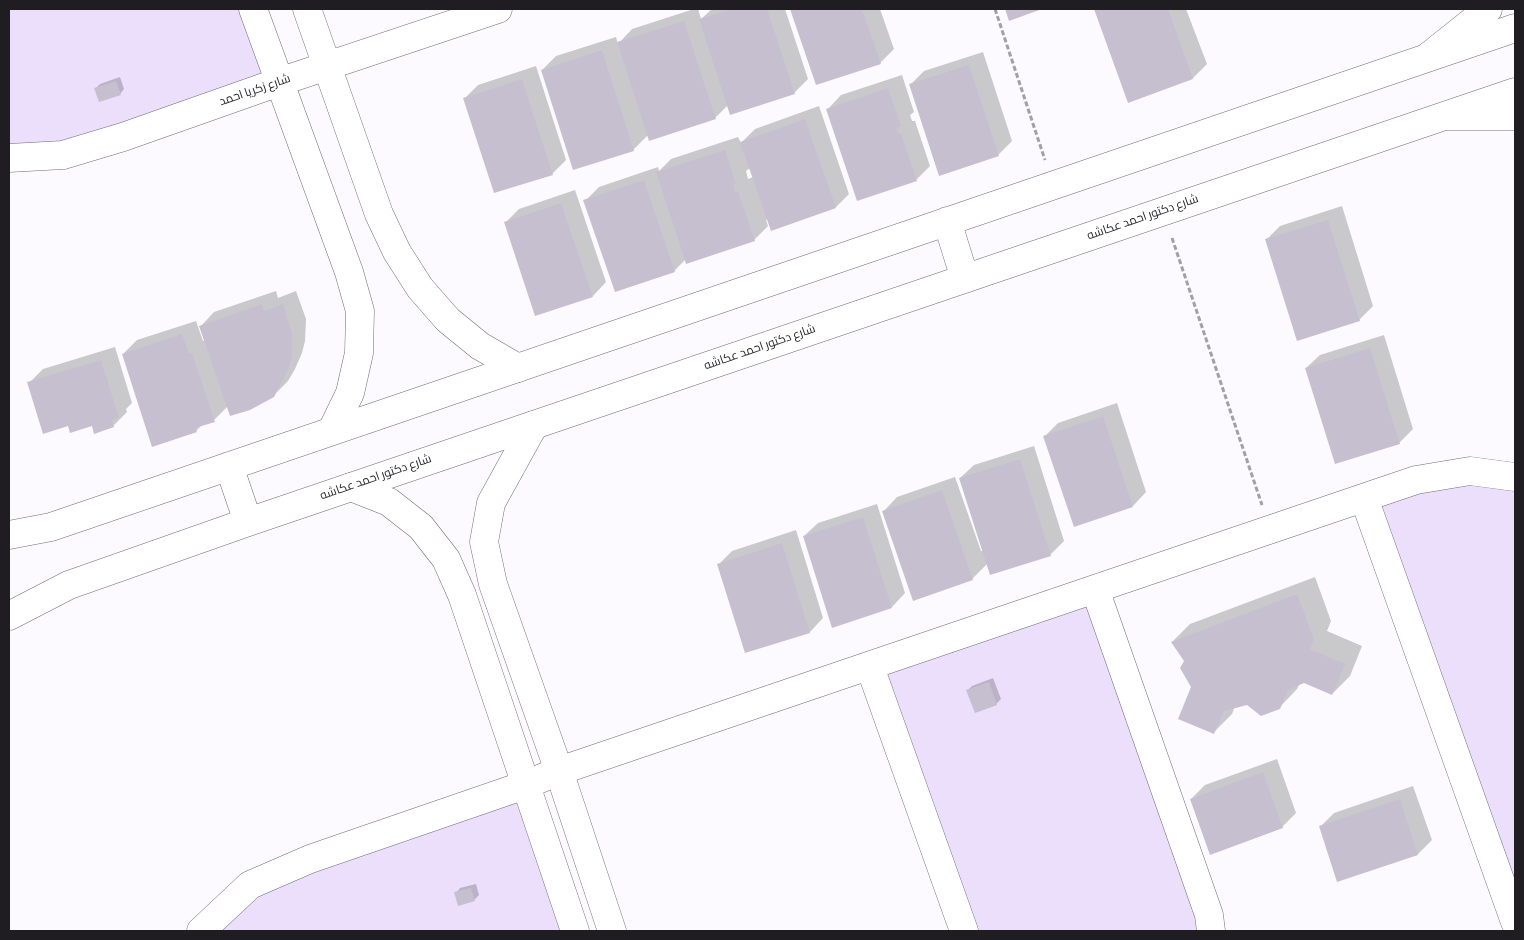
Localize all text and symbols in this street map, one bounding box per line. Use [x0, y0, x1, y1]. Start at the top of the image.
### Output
street label: شارع زكريا احمد [217, 72, 293, 110]
street label: شارع دكتور احمد عكاشه [1085, 192, 1201, 244]
street label: شارع دكتور احمد عكاشه [702, 322, 818, 374]
street label: شارع دكتور احمد عكاشه [318, 452, 434, 504]

